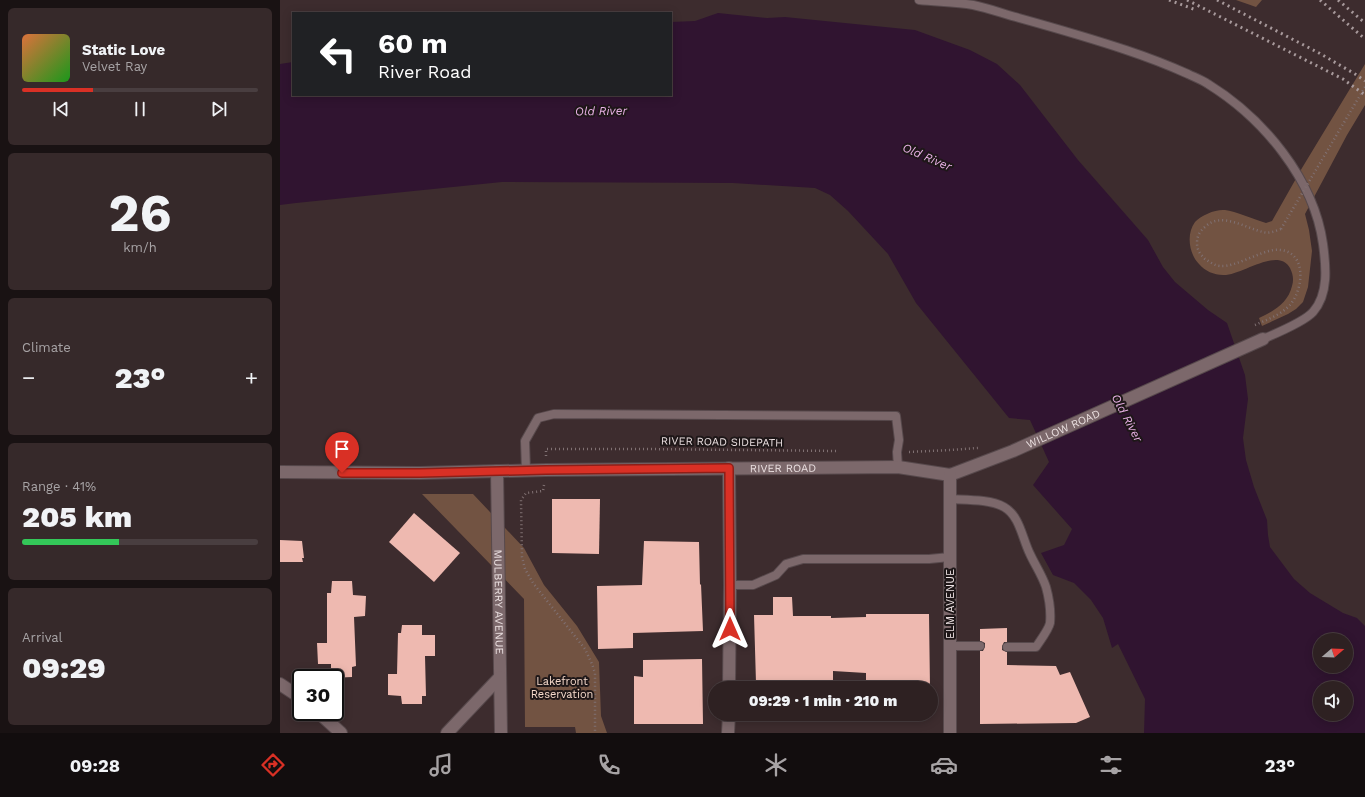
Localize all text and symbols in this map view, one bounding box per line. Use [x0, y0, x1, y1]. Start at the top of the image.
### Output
text: 60 m [378, 27, 448, 60]
icon: left [312, 28, 364, 80]
text: Static Love [82, 41, 165, 59]
text: Velvet Ray [82, 59, 147, 74]
text: River Road [378, 61, 471, 82]
icon: previous [50, 98, 72, 120]
icon: pause [129, 98, 151, 120]
icon: next [208, 98, 230, 120]
water label: Old River [575, 104, 629, 118]
water label: Old River [900, 140, 955, 174]
text: 26 [108, 183, 172, 244]
text: km/h [123, 240, 157, 255]
text: Climate [22, 340, 71, 355]
text: 23° [114, 360, 166, 395]
text: − [22, 365, 35, 390]
text: + [245, 365, 258, 390]
water label: Old River [1109, 392, 1146, 446]
street label: WILLOW ROAD [1024, 406, 1102, 451]
pin [325, 432, 359, 473]
street label: RIVER ROAD SIDEPATH [661, 434, 783, 450]
icon: arrive [331, 438, 353, 460]
street label: RIVER ROAD [750, 461, 816, 475]
text: Range · 41% [22, 479, 96, 494]
text: 205 km [22, 499, 132, 534]
street label: MULBERRY AVENUE [492, 549, 506, 655]
street label: ELM AVENUE [944, 569, 957, 639]
position arrow [709, 608, 751, 650]
text: Arrival [22, 630, 63, 645]
north arrow [1313, 633, 1353, 673]
map controls [1313, 633, 1353, 721]
text: 09:29 [22, 650, 106, 685]
speed limit sign: 30 [292, 669, 344, 721]
park label: Lakefront Reservation [531, 675, 593, 701]
button: sound [1313, 681, 1353, 721]
text: 09:29 · 1 min · 210 m [749, 692, 897, 710]
icon: directions [259, 751, 287, 779]
icon: music [427, 751, 455, 779]
icon: phone [595, 751, 623, 779]
icon: climate [762, 751, 790, 779]
icon: car [930, 751, 958, 779]
icon: filters [1097, 751, 1125, 779]
text: 09:28 [70, 755, 120, 776]
text: 23° [1265, 755, 1295, 776]

